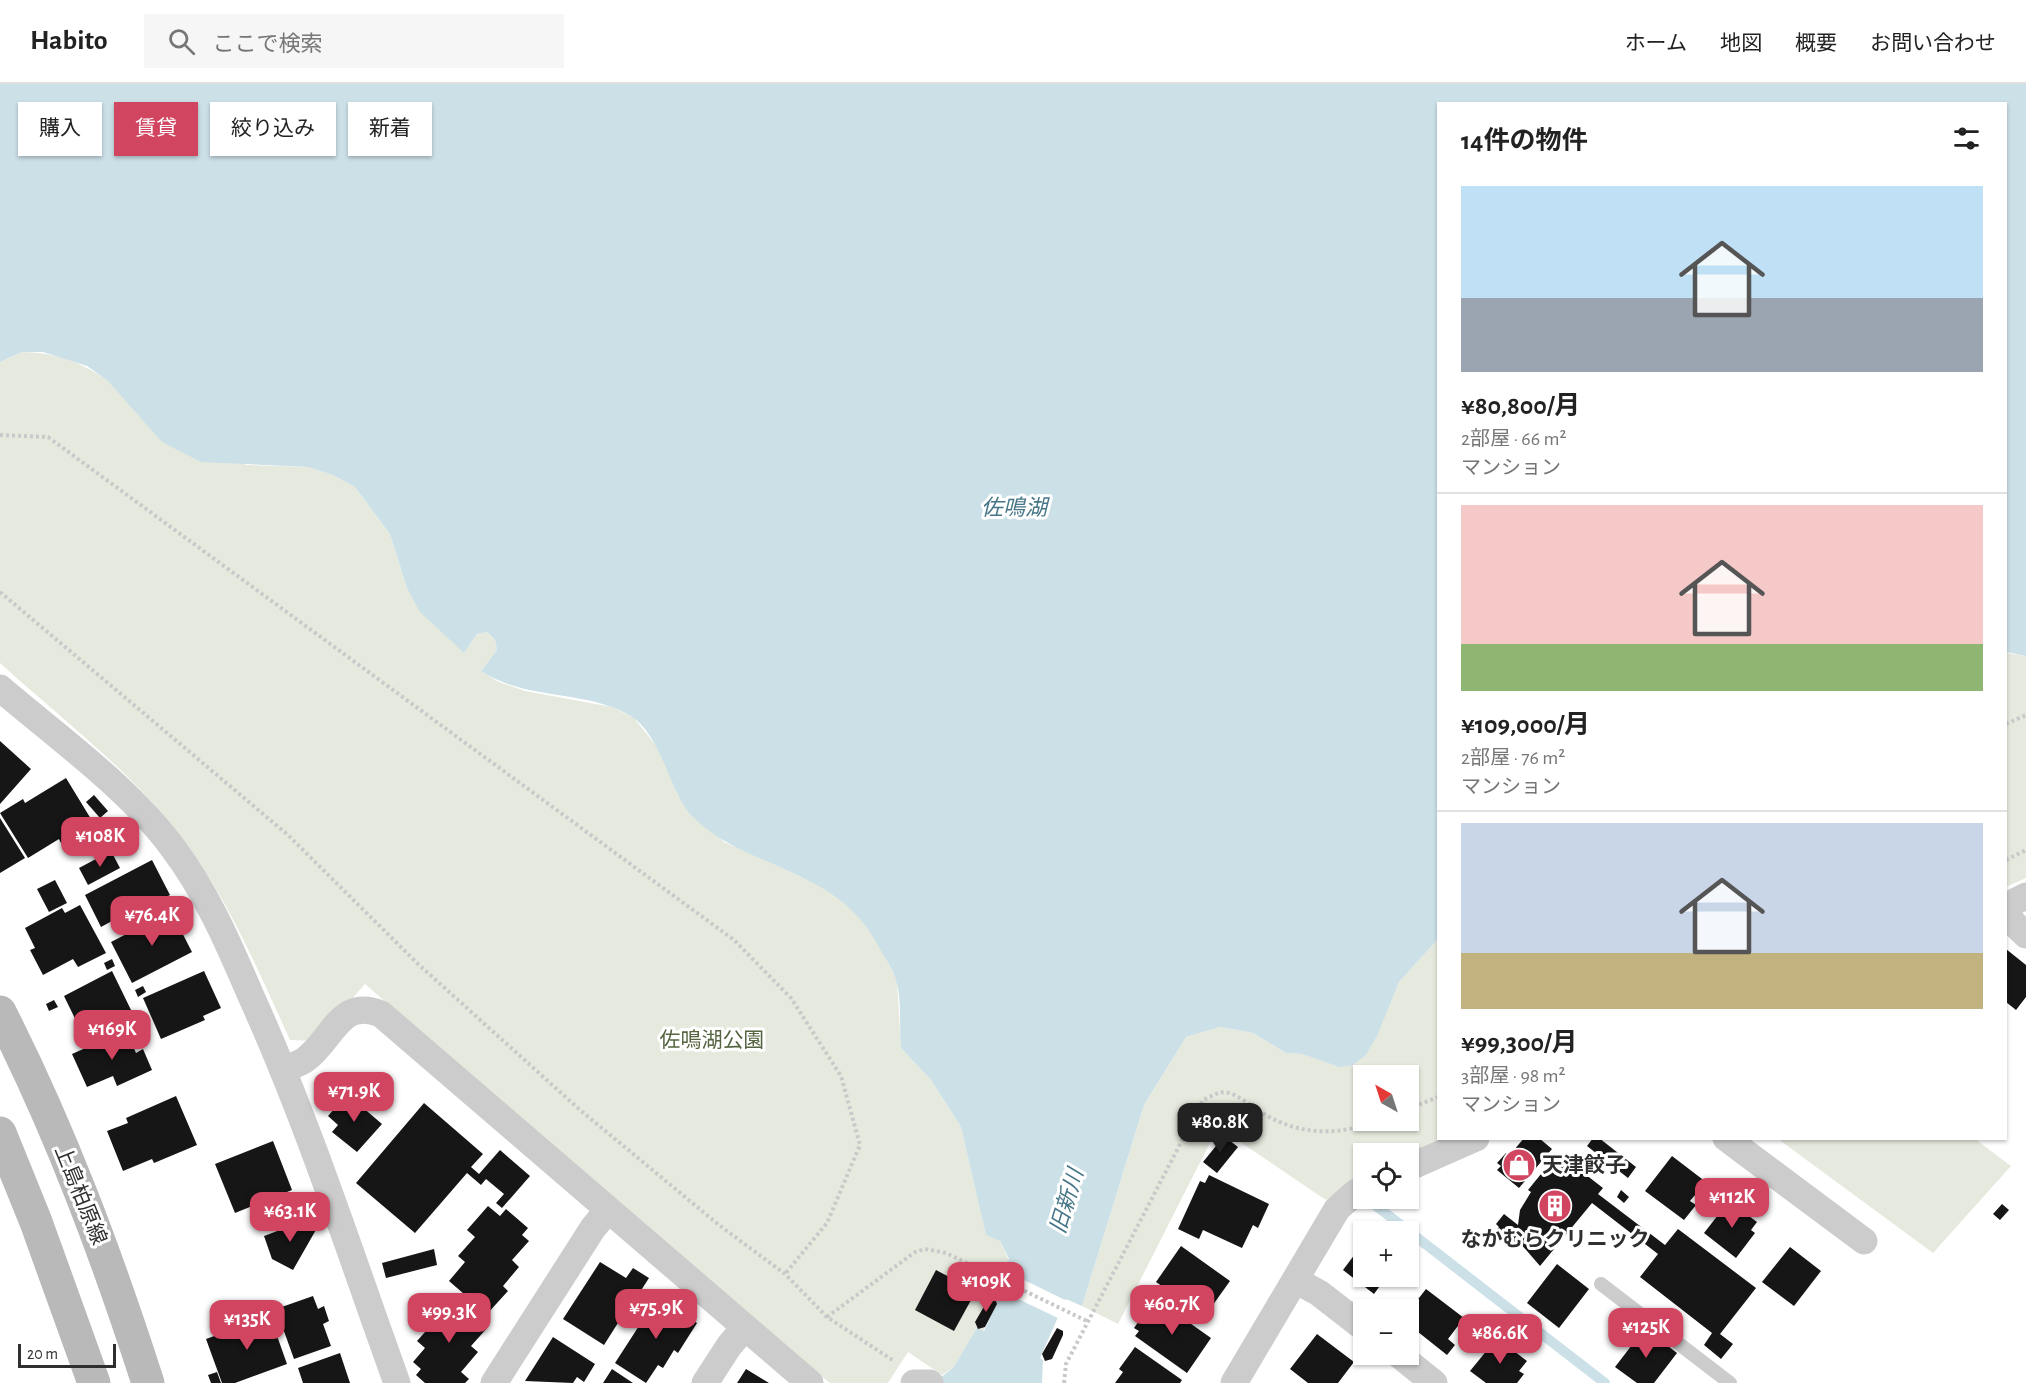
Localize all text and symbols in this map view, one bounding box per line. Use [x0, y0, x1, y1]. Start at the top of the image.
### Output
search box [144, 14, 564, 68]
icon: search [165, 25, 198, 58]
text: Habito [30, 27, 108, 55]
text: ここで検索 [213, 33, 323, 55]
text: ホーム [1625, 33, 1687, 54]
text: 地図 [1720, 33, 1762, 54]
text: 概要 [1795, 33, 1837, 54]
text: お問い合わせ [1870, 33, 1996, 54]
chip: 購入 [18, 102, 102, 156]
chip: 賃貸 [114, 102, 198, 156]
chip: 絞り込み [210, 102, 336, 156]
chip: 新着 [348, 102, 432, 156]
icon: filters [1950, 122, 1983, 155]
text: 14件の物件 [1461, 128, 1587, 154]
icon: home [1668, 225, 1776, 333]
text: ¥80,800/月 [1461, 393, 1580, 419]
text: 2部屋 · 66 m² [1461, 429, 1566, 449]
text: マンション [1461, 458, 1561, 478]
water label: 佐鳴湖 [981, 496, 1050, 519]
icon: home [1668, 544, 1776, 652]
text: ¥109,000/月 [1461, 712, 1590, 738]
text: 2部屋 · 76 m² [1461, 748, 1565, 768]
text: マンション [1461, 777, 1561, 797]
pin: ¥108K [58, 817, 142, 868]
text: ¥108K [75, 826, 125, 846]
icon: home [1668, 862, 1776, 970]
pin: ¥76.4K [103, 896, 201, 947]
text: ¥76.4K [124, 905, 180, 925]
pin: ¥169K [70, 1010, 154, 1061]
text: ¥169K [88, 1019, 136, 1039]
park label: 佐鳴湖公園 [660, 1029, 765, 1051]
text: ¥99,300/月 [1461, 1030, 1577, 1056]
north arrow [1353, 1065, 1419, 1131]
map controls [1353, 1065, 1419, 1365]
text: 3部屋 · 98 m² [1461, 1066, 1566, 1086]
pin: ¥71.9K [305, 1072, 403, 1123]
text: ¥71.9K [328, 1081, 380, 1101]
text: マンション [1461, 1095, 1561, 1115]
pin: ¥80.8K [1171, 1103, 1269, 1154]
text: ¥80.8K [1192, 1112, 1248, 1132]
street label: 上島柏原線 [51, 1142, 111, 1248]
button: locate [1353, 1143, 1419, 1209]
shop icon: 天津餃子 [1501, 1147, 1537, 1183]
place label: 天津餃子 [1542, 1154, 1626, 1176]
water label: 旧新川 [1046, 1164, 1088, 1236]
pin: ¥112K [1690, 1178, 1774, 1229]
text: ¥112K [1709, 1187, 1755, 1207]
building icon: なかむらクリニック [1537, 1188, 1573, 1224]
pin: ¥63.1K [241, 1192, 339, 1243]
text: ¥63.1K [264, 1201, 316, 1221]
button: + [1353, 1221, 1419, 1287]
place label: なかむらクリニック [1461, 1228, 1650, 1250]
pin: ¥109K [944, 1262, 1028, 1313]
text: ¥109K [961, 1271, 1011, 1291]
pin: ¥60.7K [1123, 1285, 1221, 1336]
pin: ¥75.9K [607, 1289, 705, 1340]
pin: ¥99.3K [400, 1293, 498, 1344]
text: ¥60.7K [1144, 1294, 1200, 1314]
text: ¥75.9K [629, 1298, 683, 1318]
button: − [1353, 1299, 1419, 1365]
pin: ¥135K [205, 1300, 289, 1351]
text: ¥99.3K [422, 1302, 476, 1322]
pin: ¥125K [1604, 1308, 1688, 1359]
text: ¥135K [224, 1309, 270, 1329]
pin: ¥86.6K [1451, 1314, 1549, 1365]
text: ¥125K [1622, 1317, 1670, 1337]
text: ¥86.6K [1472, 1323, 1528, 1343]
scale bar [18, 1341, 116, 1368]
text: 20 m [27, 1346, 58, 1362]

